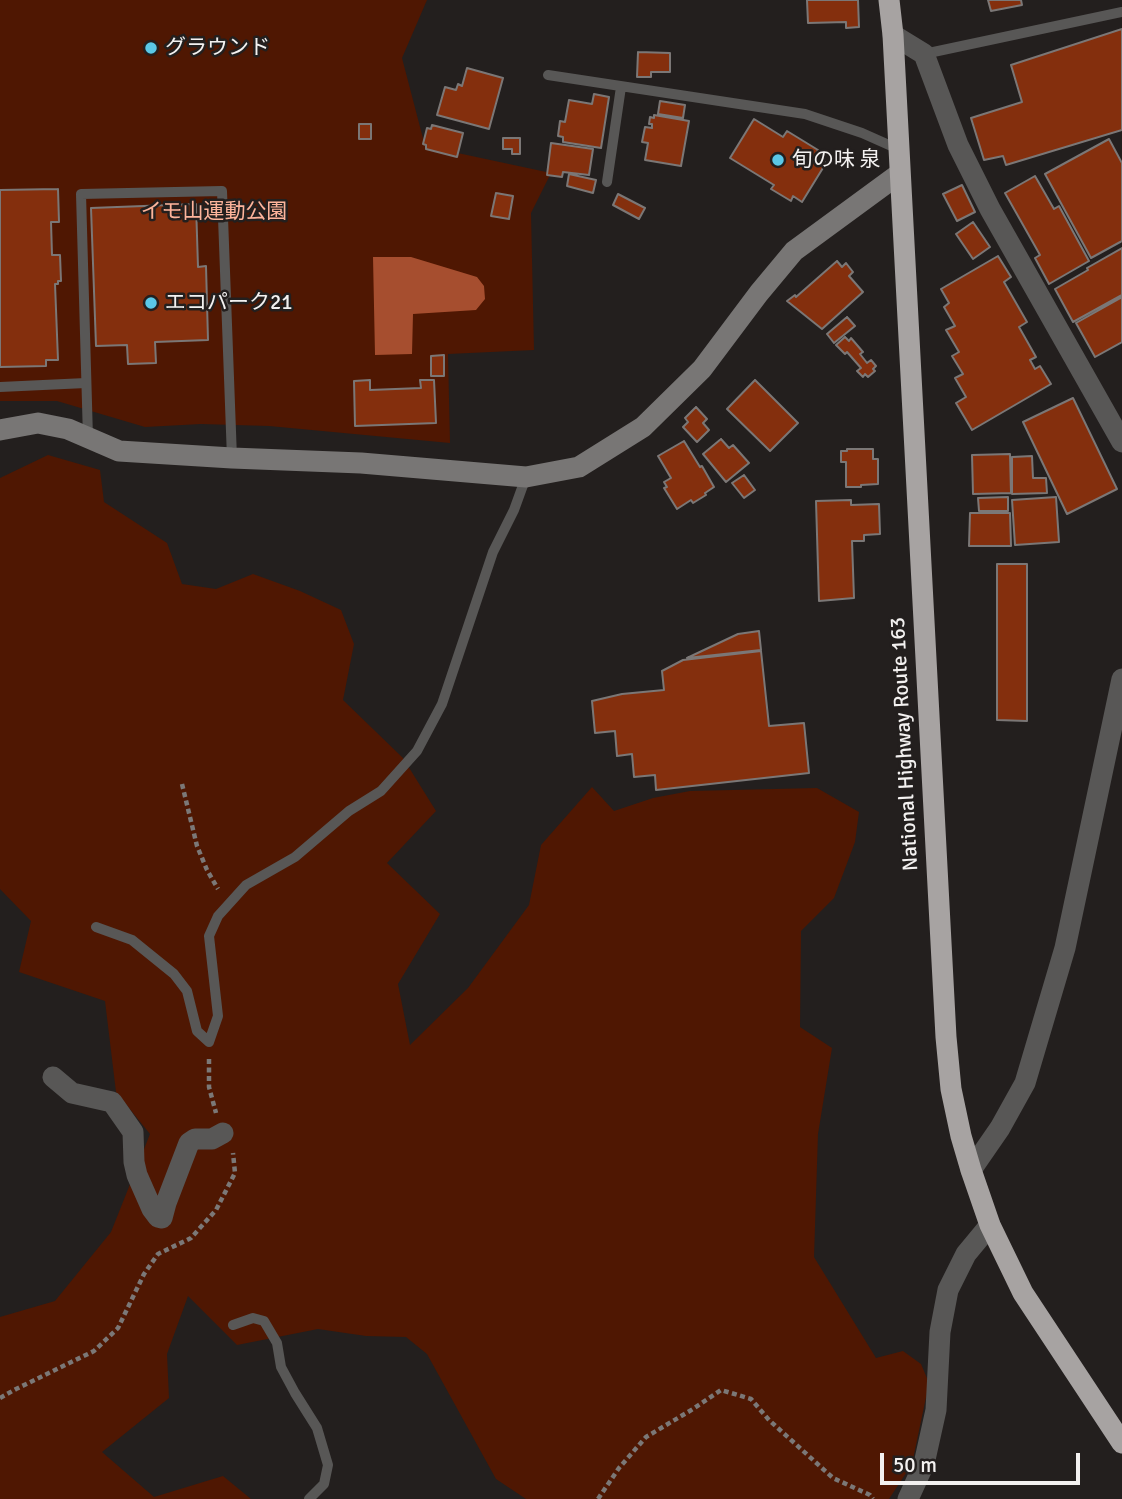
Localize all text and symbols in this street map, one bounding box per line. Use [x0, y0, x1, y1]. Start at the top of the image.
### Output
place label: グラウンド [165, 35, 270, 61]
marker: グラウンド [143, 40, 159, 56]
place label: 旬の味 泉 [792, 147, 881, 173]
marker: 旬の味 泉 [770, 152, 786, 168]
park label: イモ山運動公園 [141, 199, 287, 225]
place label: エコパーク21 [165, 290, 293, 316]
marker: エコパーク21 [143, 295, 159, 311]
street label: National Highway Route 163 [886, 616, 924, 872]
scale bar [884, 1440, 1084, 1484]
text: 50 m [893, 1452, 937, 1478]

